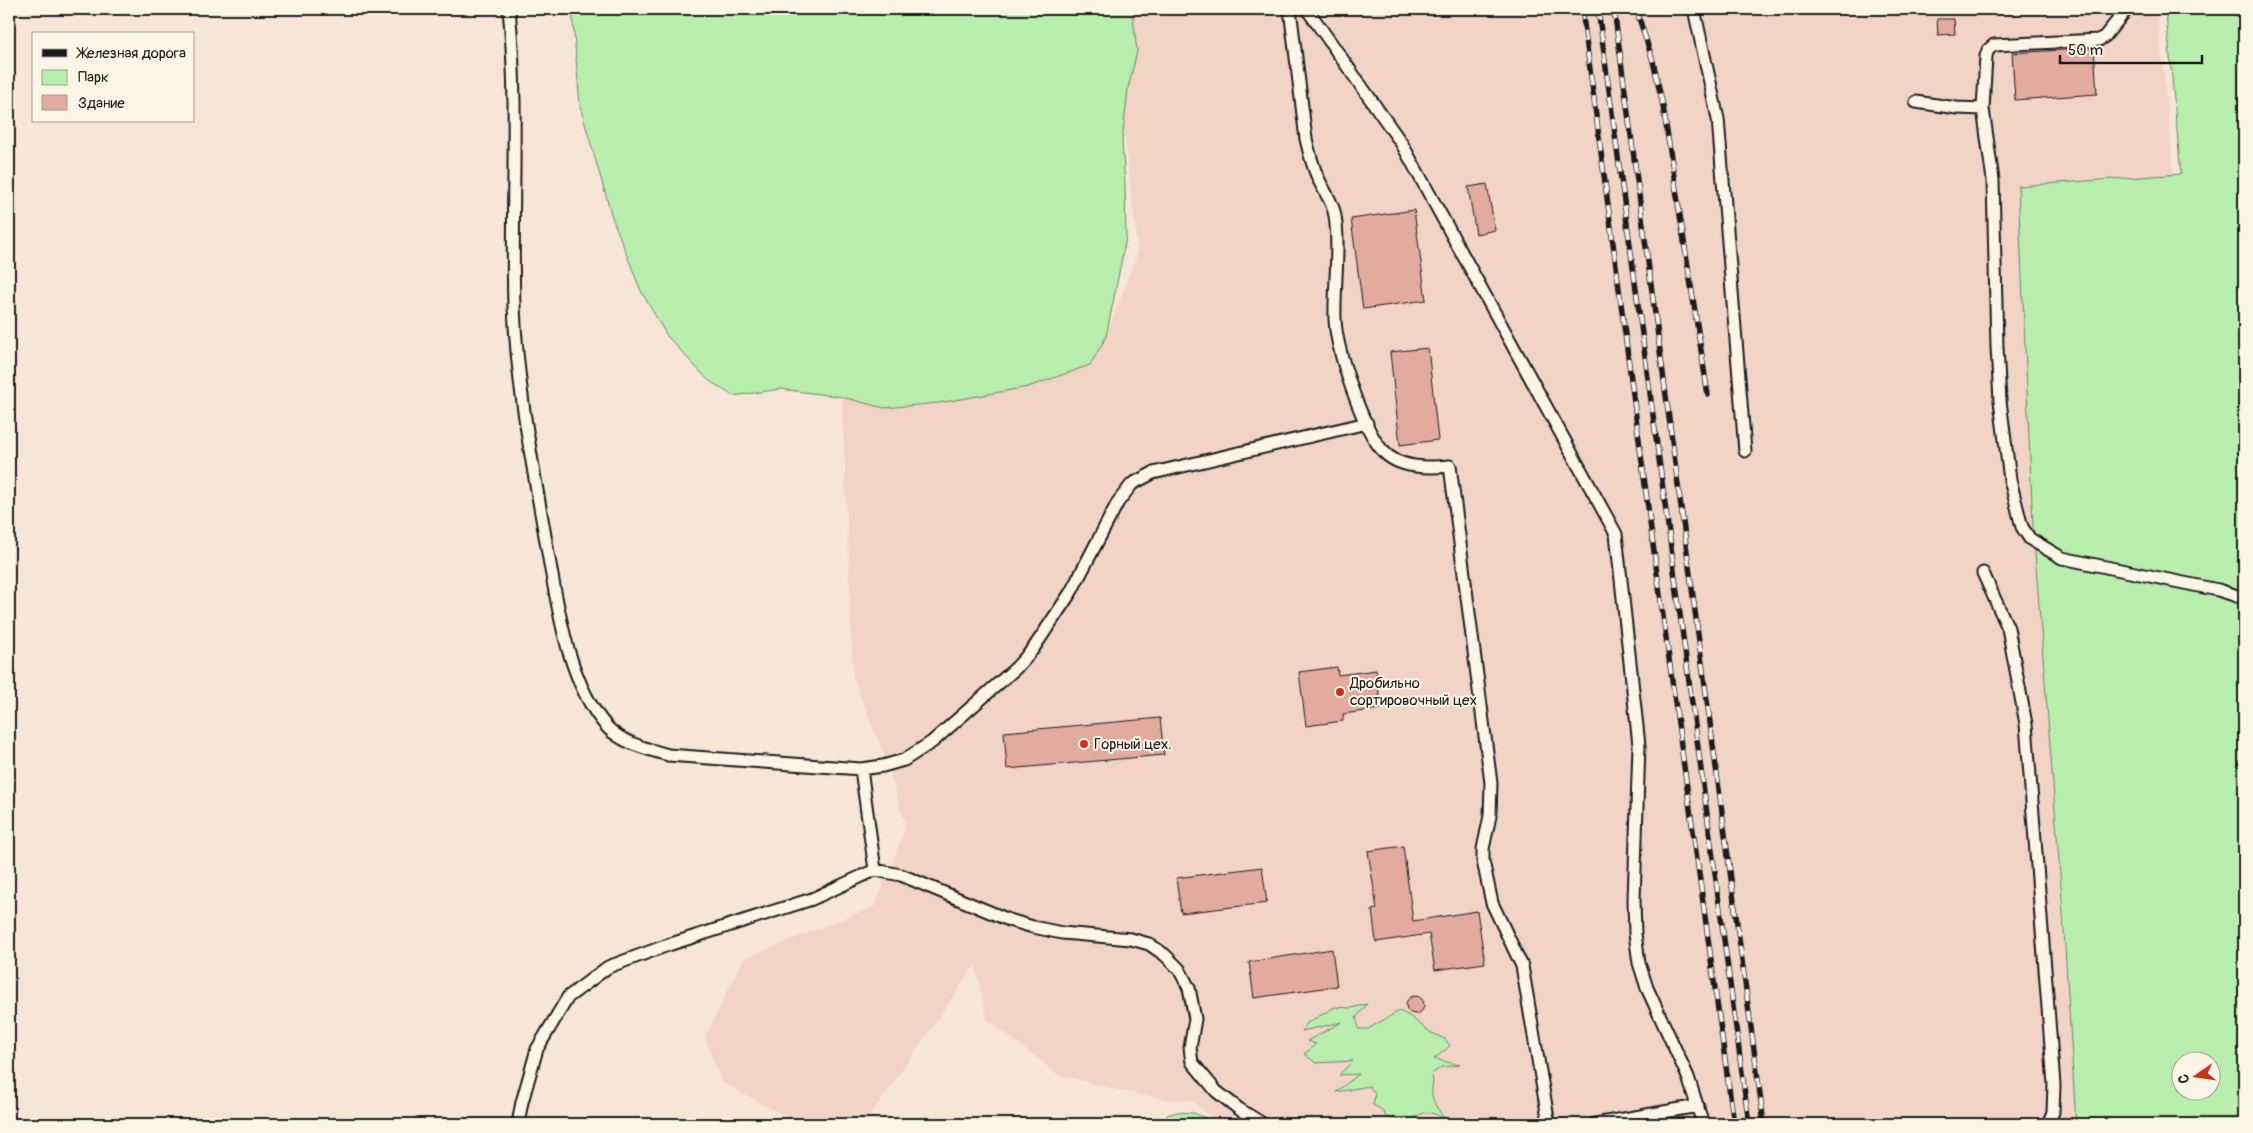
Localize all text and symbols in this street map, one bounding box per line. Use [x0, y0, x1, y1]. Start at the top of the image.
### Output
legend [32, 32, 195, 122]
scale bar [2060, 32, 2203, 64]
text: 50 m [2068, 41, 2103, 60]
text: Железная дорога [76, 44, 186, 63]
text: Парк [78, 68, 109, 87]
text: Здание [78, 94, 125, 113]
place label: Дробильно сортировочный цех [1349, 674, 1477, 710]
marker: Дробильно сортировочный цех [1334, 686, 1346, 698]
place label: Горный цех. [1094, 735, 1172, 754]
marker: Горный цех. [1078, 738, 1090, 750]
north arrow [2170, 1050, 2220, 1100]
text: С [2174, 1072, 2193, 1085]

